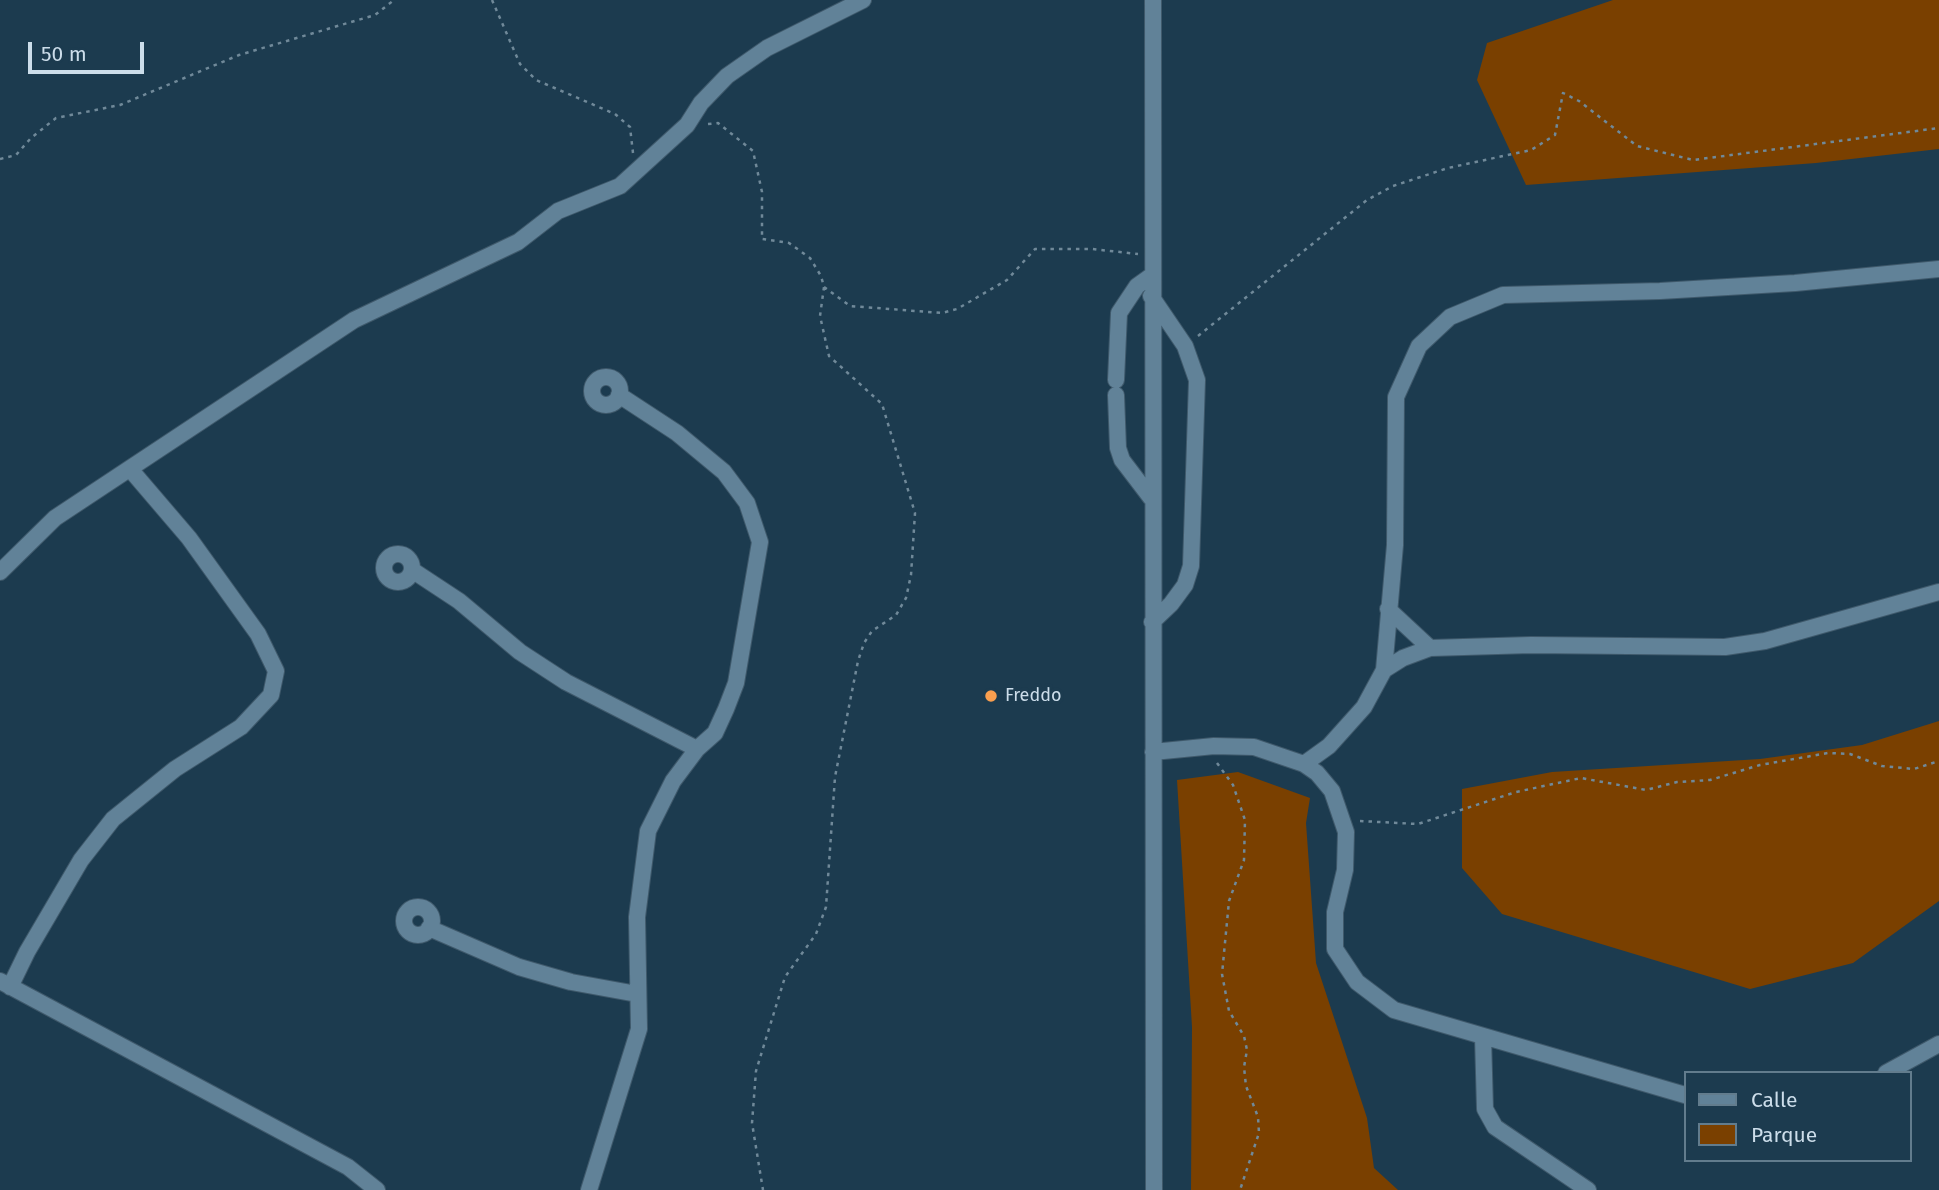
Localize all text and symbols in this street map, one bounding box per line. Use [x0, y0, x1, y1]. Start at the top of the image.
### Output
scale bar [32, 28, 147, 72]
text: 50 m [41, 41, 87, 67]
place label: Freddo [1005, 685, 1061, 707]
marker: Freddo [983, 688, 999, 704]
legend [1684, 1071, 1911, 1162]
text: Calle [1751, 1087, 1797, 1113]
text: Parque [1751, 1122, 1817, 1148]

